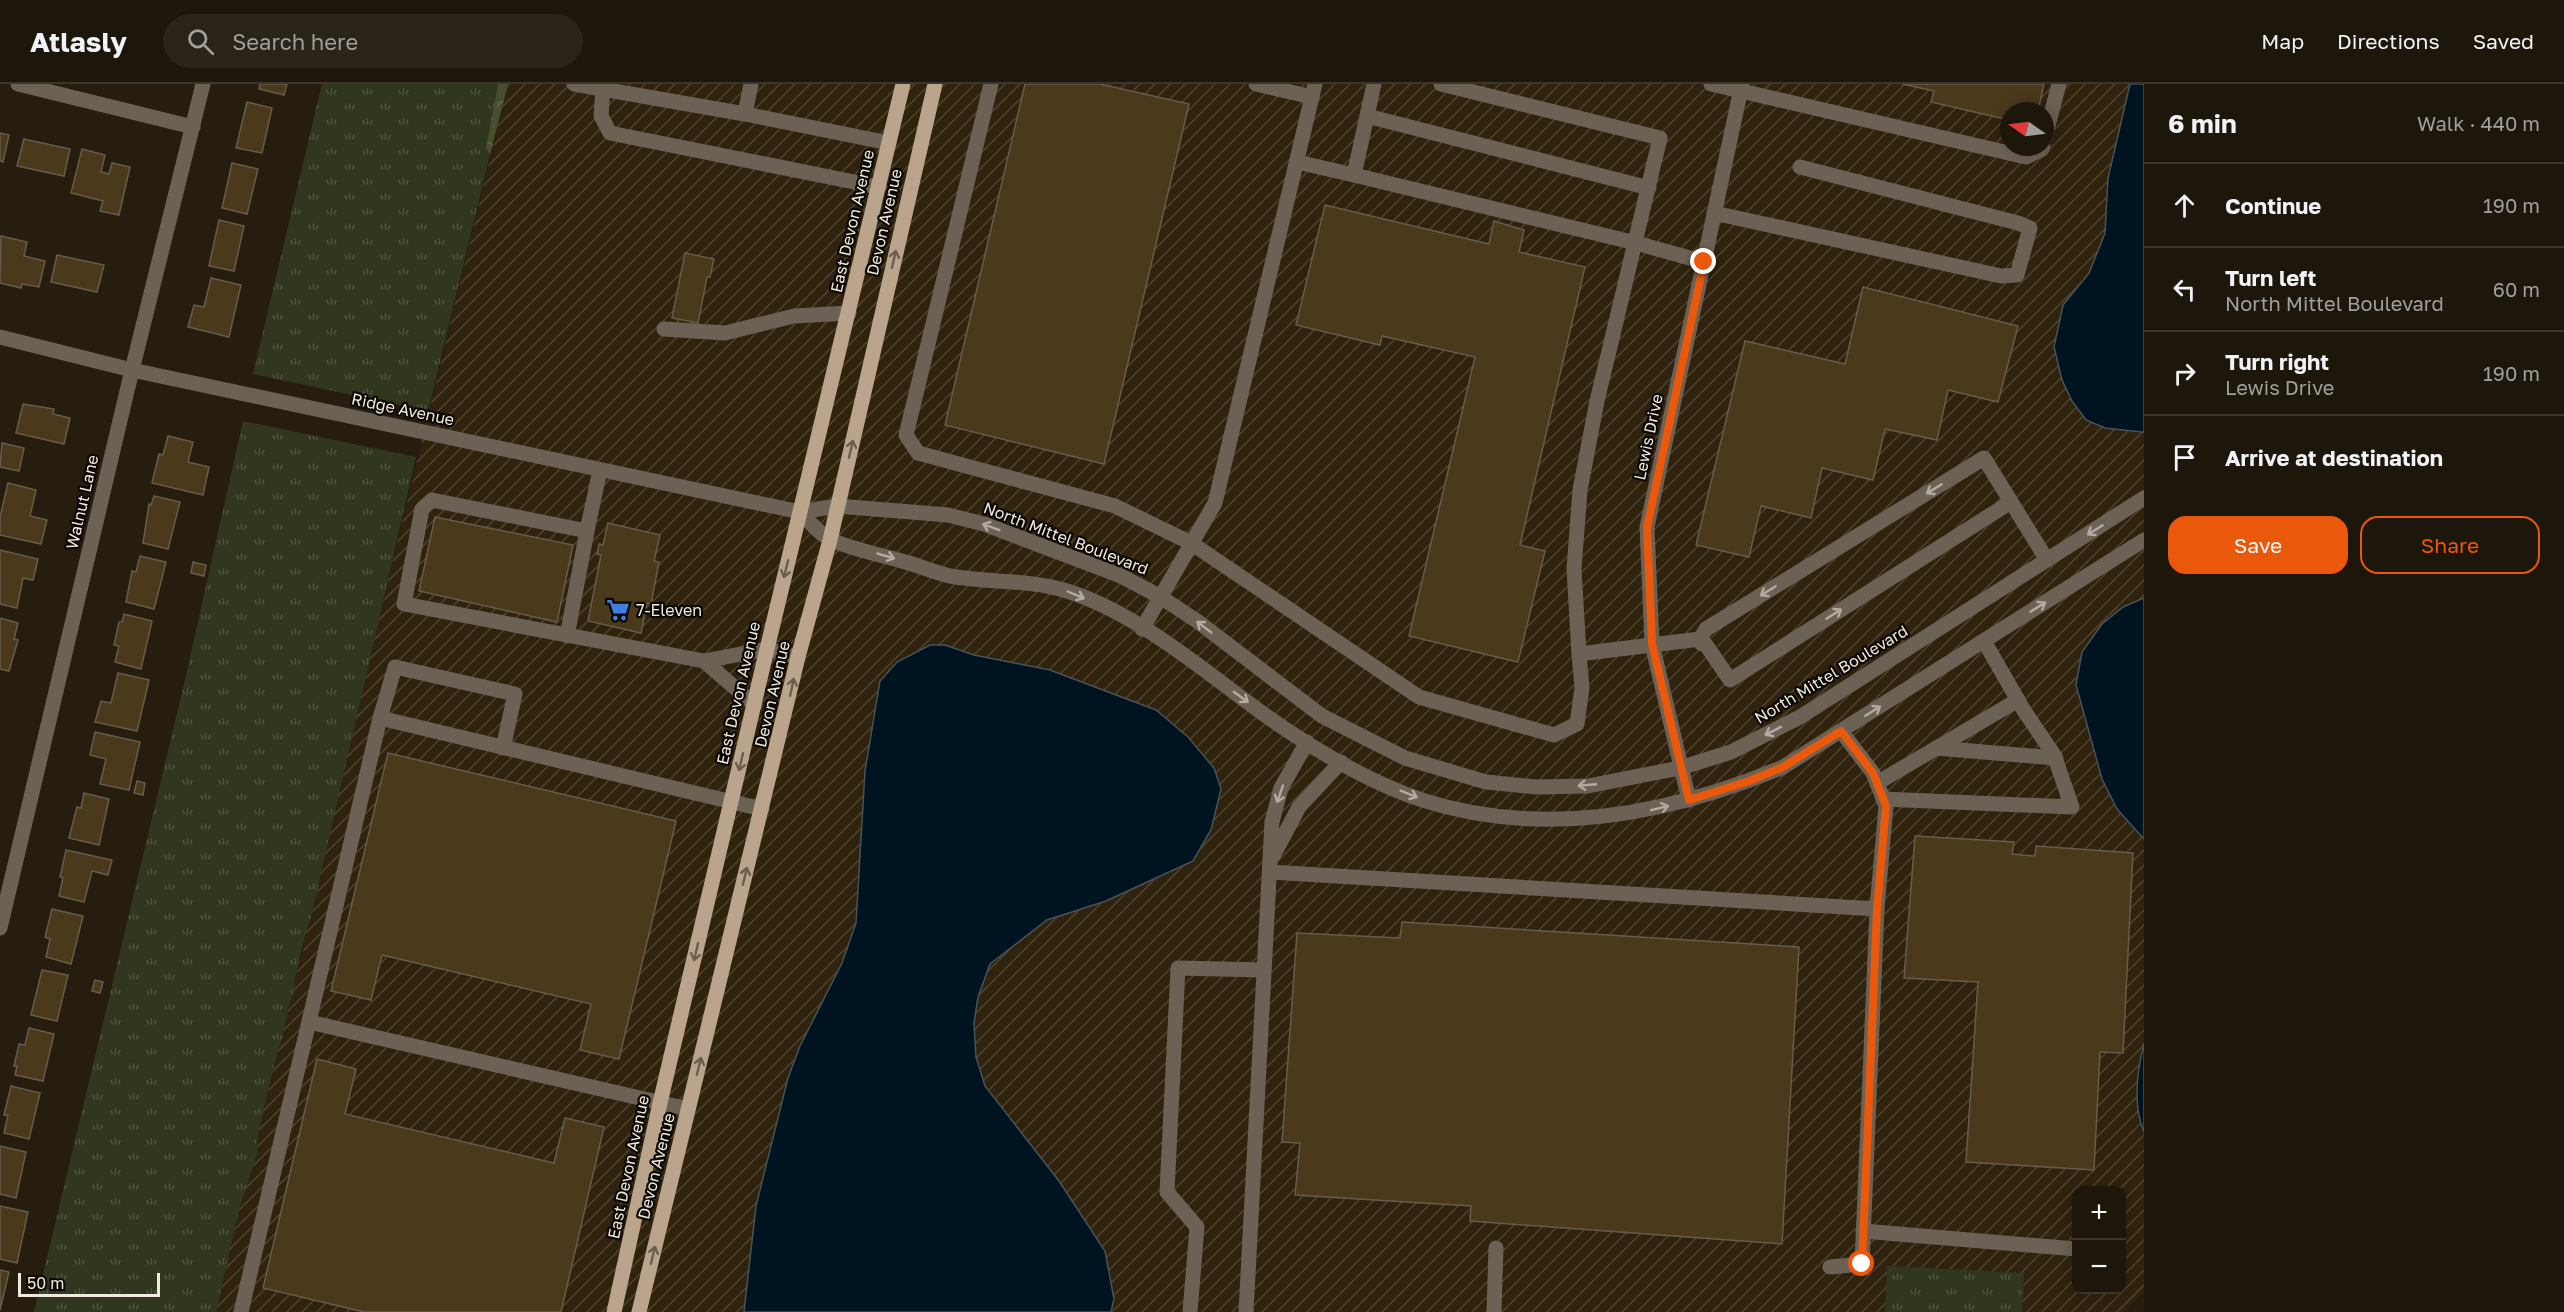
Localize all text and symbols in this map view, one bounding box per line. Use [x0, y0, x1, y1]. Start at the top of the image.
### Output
search box [163, 14, 583, 68]
text: Atlasly [30, 25, 127, 58]
icon: search [184, 25, 217, 58]
text: Search here [232, 28, 358, 55]
text: Map [2261, 28, 2304, 54]
text: Directions [2337, 28, 2440, 54]
text: Saved [2473, 28, 2534, 54]
north arrow [2000, 102, 2054, 156]
text: 6 min [2168, 108, 2237, 139]
text: Walk · 440 m [2417, 111, 2540, 135]
street label: East Devon Avenue [826, 147, 878, 295]
street label: Devon Avenue [862, 167, 906, 277]
icon: ahead [2168, 189, 2201, 222]
text: Continue [2225, 192, 2321, 219]
text: 190 m [2483, 193, 2540, 217]
route end [1690, 248, 1716, 274]
one-way arrow [889, 250, 901, 269]
text: Turn left [2225, 264, 2316, 291]
icon: left [2168, 273, 2201, 306]
text: 60 m [2493, 277, 2540, 301]
text: North Mittel Boulevard [2225, 291, 2444, 315]
text: Turn right [2225, 348, 2329, 375]
icon: right [2168, 357, 2201, 390]
text: 190 m [2483, 361, 2540, 385]
text: Lewis Drive [2225, 375, 2334, 399]
street label: Ridge Avenue [350, 388, 456, 430]
street label: Lewis Drive [1629, 392, 1667, 482]
one-way arrow [845, 440, 857, 459]
icon: arrive [2168, 441, 2201, 474]
text: Arrive at destination [2225, 444, 2443, 471]
street label: Walnut Lane [61, 453, 103, 551]
one-way arrow [1926, 483, 1943, 495]
street label: North Mittel Boulevard [981, 497, 1151, 579]
button: Save [2168, 516, 2348, 574]
button: Share [2360, 516, 2540, 574]
one-way arrow [982, 520, 1001, 531]
one-way arrow [2086, 523, 2103, 536]
one-way arrow [876, 551, 895, 562]
one-way arrow [779, 559, 791, 578]
one-way arrow [1760, 586, 1777, 598]
one-way arrow [1066, 590, 1084, 601]
supermarket icon: 7-Eleven [605, 597, 631, 623]
place label: 7-Eleven [636, 600, 702, 620]
one-way arrow [2029, 600, 2046, 612]
one-way arrow [1825, 608, 1842, 621]
street label: East Devon Avenue [712, 619, 764, 767]
one-way arrow [1197, 620, 1213, 633]
street label: North Mittel Boulevard [1751, 620, 1911, 728]
street label: Devon Avenue [750, 639, 794, 749]
one-way arrow [787, 678, 798, 697]
one-way arrow [1232, 691, 1248, 703]
one-way arrow [1864, 704, 1881, 716]
one-way arrow [1765, 725, 1782, 737]
one-way arrow [734, 752, 746, 771]
one-way arrow [1578, 780, 1598, 791]
one-way arrow [1274, 784, 1285, 802]
one-way arrow [1399, 789, 1418, 800]
one-way arrow [1650, 801, 1669, 813]
one-way arrow [740, 867, 752, 886]
one-way arrow [690, 942, 701, 961]
one-way arrow [693, 1056, 705, 1075]
street label: East Devon Avenue [603, 1093, 653, 1241]
street label: Devon Avenue [633, 1111, 679, 1221]
map controls [2072, 1186, 2126, 1294]
button: + [2072, 1186, 2126, 1240]
button: − [2072, 1240, 2126, 1294]
one-way arrow [648, 1246, 659, 1265]
route start [1848, 1250, 1874, 1276]
scale bar [18, 1270, 160, 1298]
text: 50 m [27, 1273, 64, 1293]

